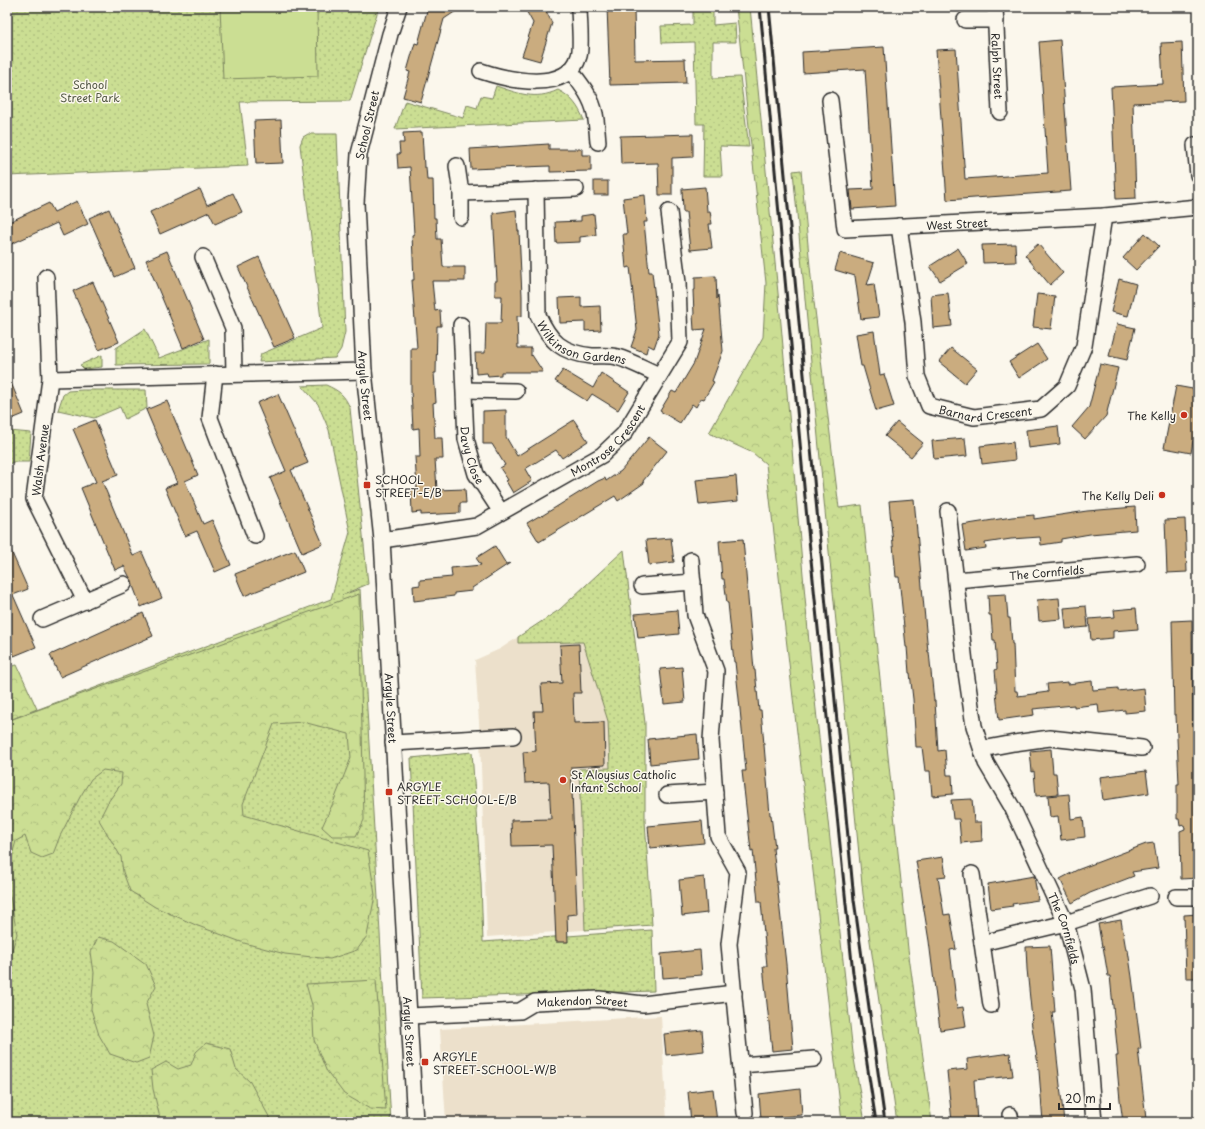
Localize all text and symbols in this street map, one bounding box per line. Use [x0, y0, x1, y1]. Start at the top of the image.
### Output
street label: Ralph Street [988, 32, 1008, 100]
park label: School Street Park [60, 76, 120, 106]
street label: School Street [351, 88, 383, 161]
street label: West Street [926, 213, 989, 233]
street label: Wilkinson Gardens [533, 317, 629, 368]
street label: Argyle Street [355, 350, 378, 422]
street label: Montrose Crescent [567, 400, 649, 480]
street label: Barnard Crescent [937, 400, 1033, 426]
place label: The Kelly [1127, 407, 1176, 424]
marker: The Kelly [1179, 410, 1189, 420]
street label: Walsh Avenue [27, 423, 53, 497]
street label: Davy Close [457, 426, 489, 487]
place label: SCHOOL STREET-E/B [375, 471, 442, 501]
marker: SCHOOL STREET-E/B [362, 480, 372, 490]
place label: The Kelly Deli [1082, 487, 1154, 504]
marker: The Kelly Deli [1157, 490, 1167, 500]
street label: The Cornfields [1008, 560, 1085, 584]
street label: Argyle Street [381, 673, 402, 744]
place label: St Aloysius Catholic Infant School [571, 766, 676, 796]
marker: St Aloysius Catholic Infant School [558, 775, 568, 785]
place label: ARGYLE STREET-SCHOOL-E/B [397, 778, 517, 808]
marker: ARGYLE STREET-SCHOOL-E/B [384, 787, 394, 797]
street label: The Cornfields [1044, 889, 1085, 966]
street label: Makendon Street [536, 990, 629, 1011]
street label: Argyle Street [399, 996, 420, 1068]
place label: ARGYLE STREET-SCHOOL-W/B [433, 1048, 557, 1078]
marker: ARGYLE STREET-SCHOOL-W/B [420, 1057, 430, 1067]
scale bar [1059, 1085, 1110, 1111]
text: 20 m [1065, 1089, 1096, 1107]

